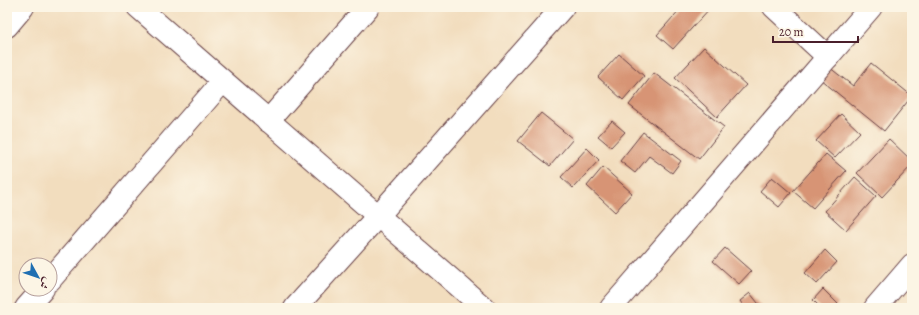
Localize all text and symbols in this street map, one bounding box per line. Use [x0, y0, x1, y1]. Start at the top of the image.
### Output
scale bar [773, 18, 858, 44]
text: 20 m [779, 24, 803, 40]
north arrow [18, 257, 58, 297]
text: ش [36, 274, 55, 292]

